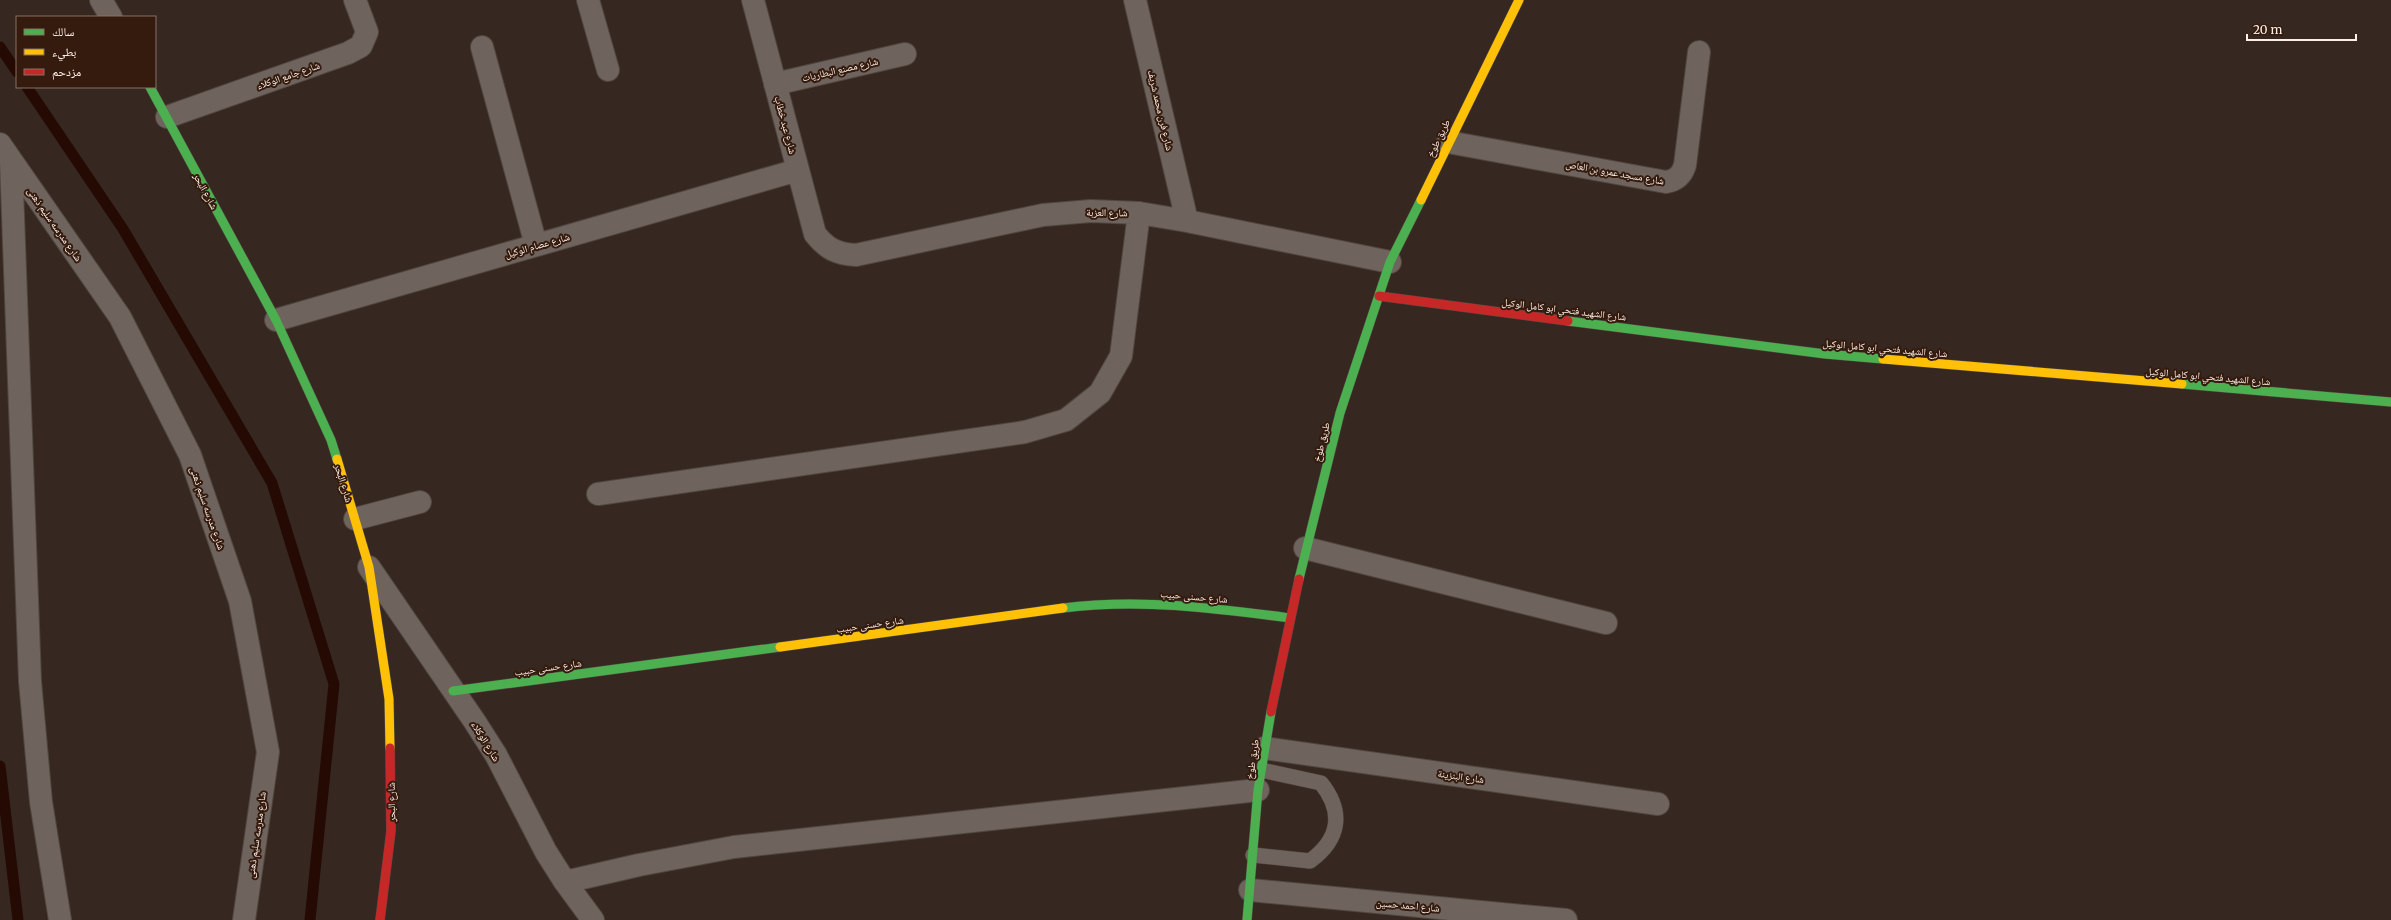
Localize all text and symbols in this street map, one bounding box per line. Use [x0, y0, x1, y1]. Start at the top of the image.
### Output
legend [16, 16, 156, 88]
scale bar [2247, 16, 2356, 42]
text: 20 m [2253, 22, 2282, 37]
text: سالك [52, 24, 74, 39]
text: بطيء [52, 44, 76, 62]
street label: شارع مصنع البطاريات [801, 54, 880, 85]
street label: شارع جامع الوكلاء [255, 58, 322, 92]
text: مزدحم [52, 64, 81, 80]
street label: شارع فرن محمد شريف [1145, 68, 1176, 152]
street label: شارع عبد خطاب [772, 95, 800, 156]
street label: طريق طوخ [1424, 117, 1453, 159]
street label: شارع مسجد عمرو بن العاص [1565, 157, 1666, 188]
street label: شارع البحر [190, 170, 221, 212]
street label: شارع مدرسه سليم ذهنى [23, 185, 85, 265]
street label: شارع العزبة [1086, 206, 1128, 219]
street label: شارع عصام الوكيل [503, 230, 572, 262]
street label: شارع الشهيد فتحي ابو كامل الوكيل [1501, 295, 1627, 325]
street label: شارع الشهيد فتحي ابو كامل الوكيل [1822, 337, 1948, 362]
street label: شارع الشهيد فتحي ابو كامل الوكيل [2145, 365, 2271, 390]
street label: طريق طوخ [1310, 421, 1333, 463]
street label: شارع البحر [331, 461, 356, 504]
street label: شارع مدرسه سليم ذهنى [186, 465, 228, 552]
street label: شارع حسنى حبيب [1160, 587, 1229, 606]
street label: شارع حسنى حبيب [836, 613, 905, 636]
street label: شارع حسنى حبيب [514, 656, 583, 679]
street label: شارع الوكلاء [468, 719, 503, 764]
street label: طريق طوخ [1243, 738, 1262, 780]
street label: شارع البنزينة [1437, 767, 1485, 786]
street label: شارع البحر [385, 782, 398, 823]
street label: شارع مدرسه سليم ذهنى [244, 791, 270, 879]
street label: شارع احمد حسين [1376, 896, 1441, 915]

